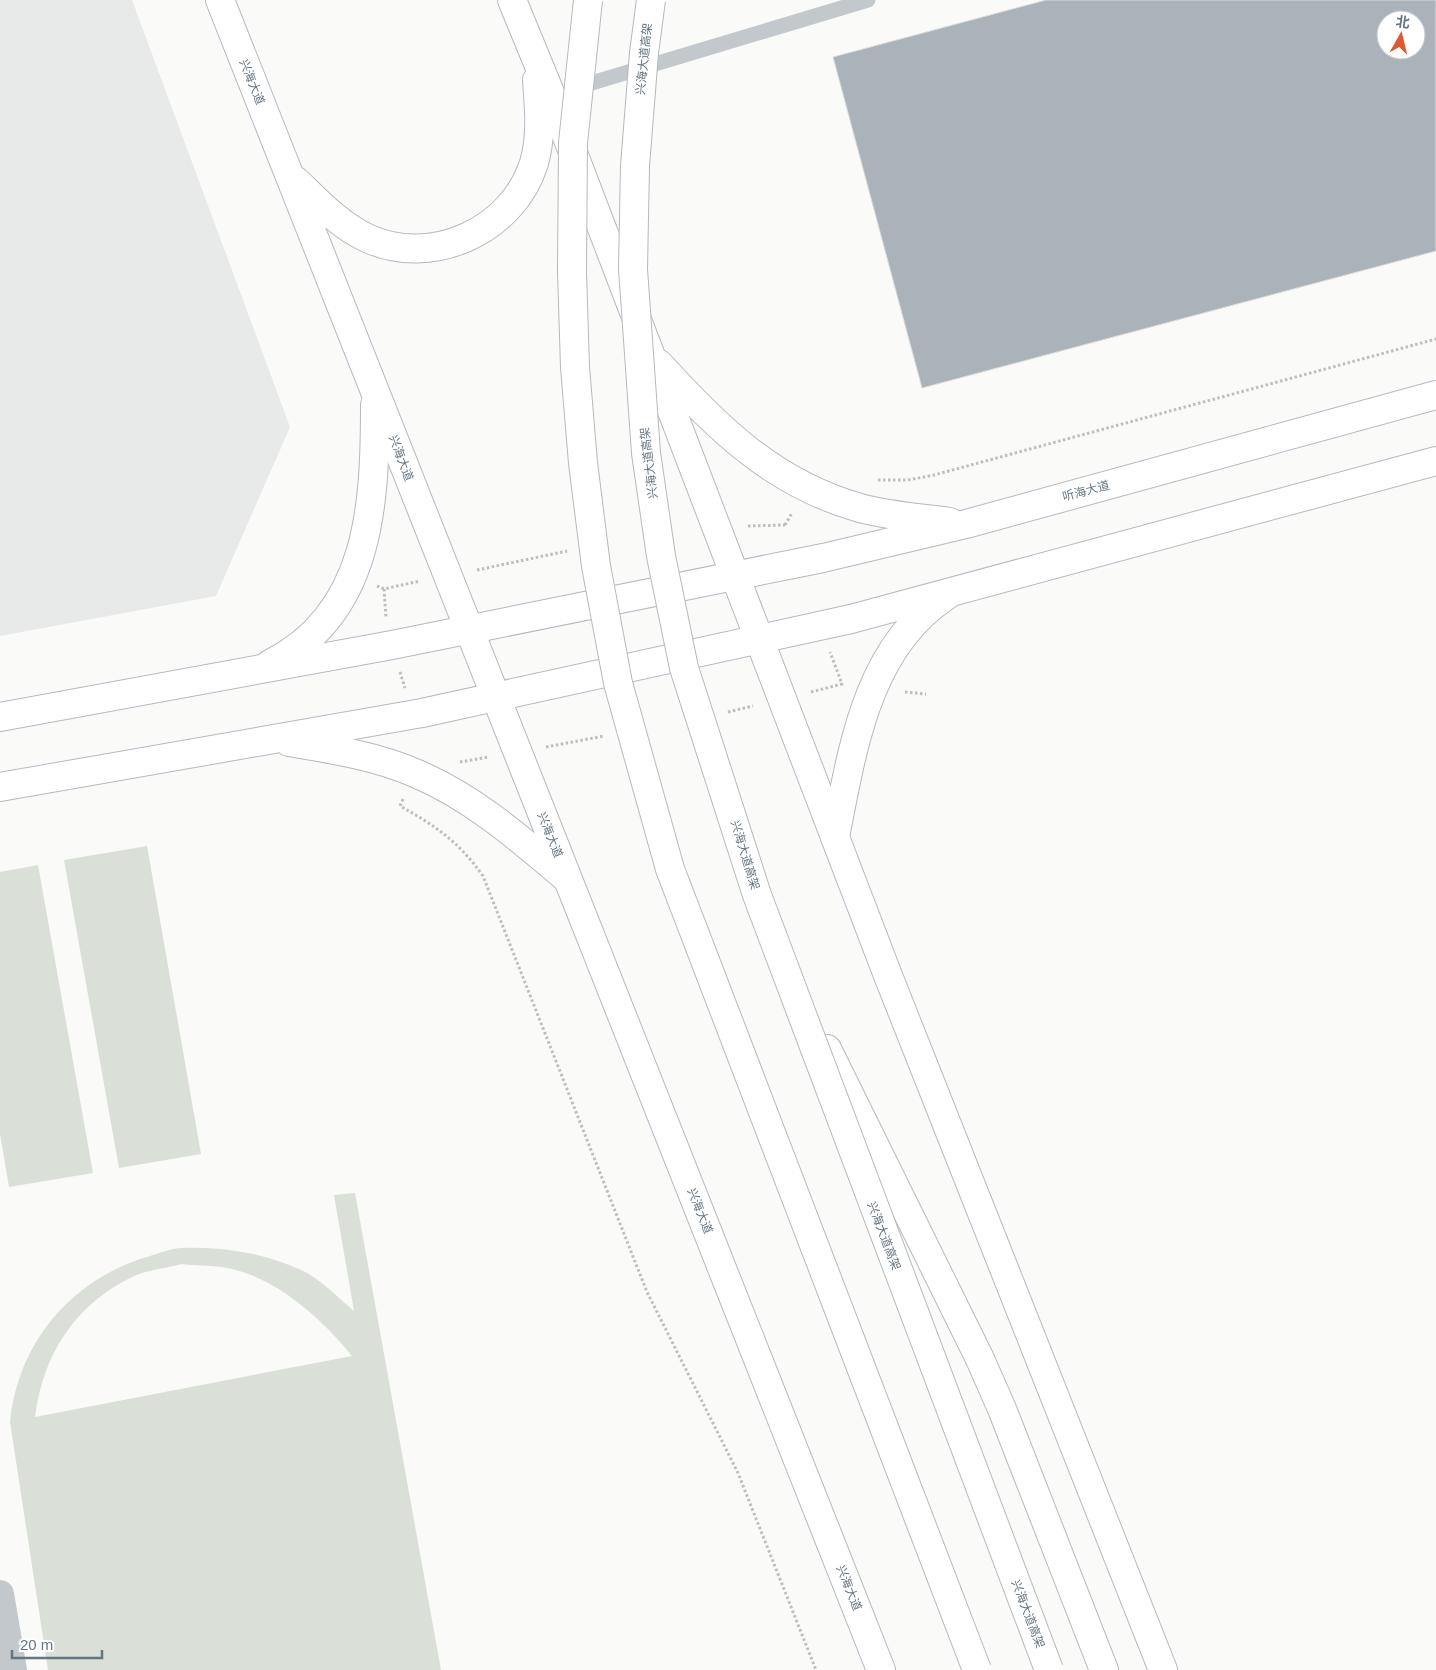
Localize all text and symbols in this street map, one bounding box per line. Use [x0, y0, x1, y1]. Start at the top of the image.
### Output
north arrow [1376, 10, 1426, 60]
text: 北 [1395, 13, 1411, 31]
street label: 兴海大道高架 [633, 22, 655, 96]
street label: 兴海大道 [237, 57, 267, 107]
street label: 兴海大道高架 [638, 426, 660, 500]
street label: 兴海大道 [386, 433, 416, 483]
street label: 听海大道 [1061, 478, 1111, 504]
street label: 兴海大道 [535, 810, 565, 860]
street label: 兴海大道高架 [728, 819, 762, 891]
street label: 兴海大道 [685, 1186, 715, 1236]
street label: 兴海大道高架 [865, 1200, 903, 1272]
street label: 兴海大道 [834, 1563, 864, 1613]
street label: 兴海大道高架 [1009, 1578, 1047, 1650]
scale bar [12, 1628, 102, 1660]
text: 20 m [20, 1636, 53, 1653]

